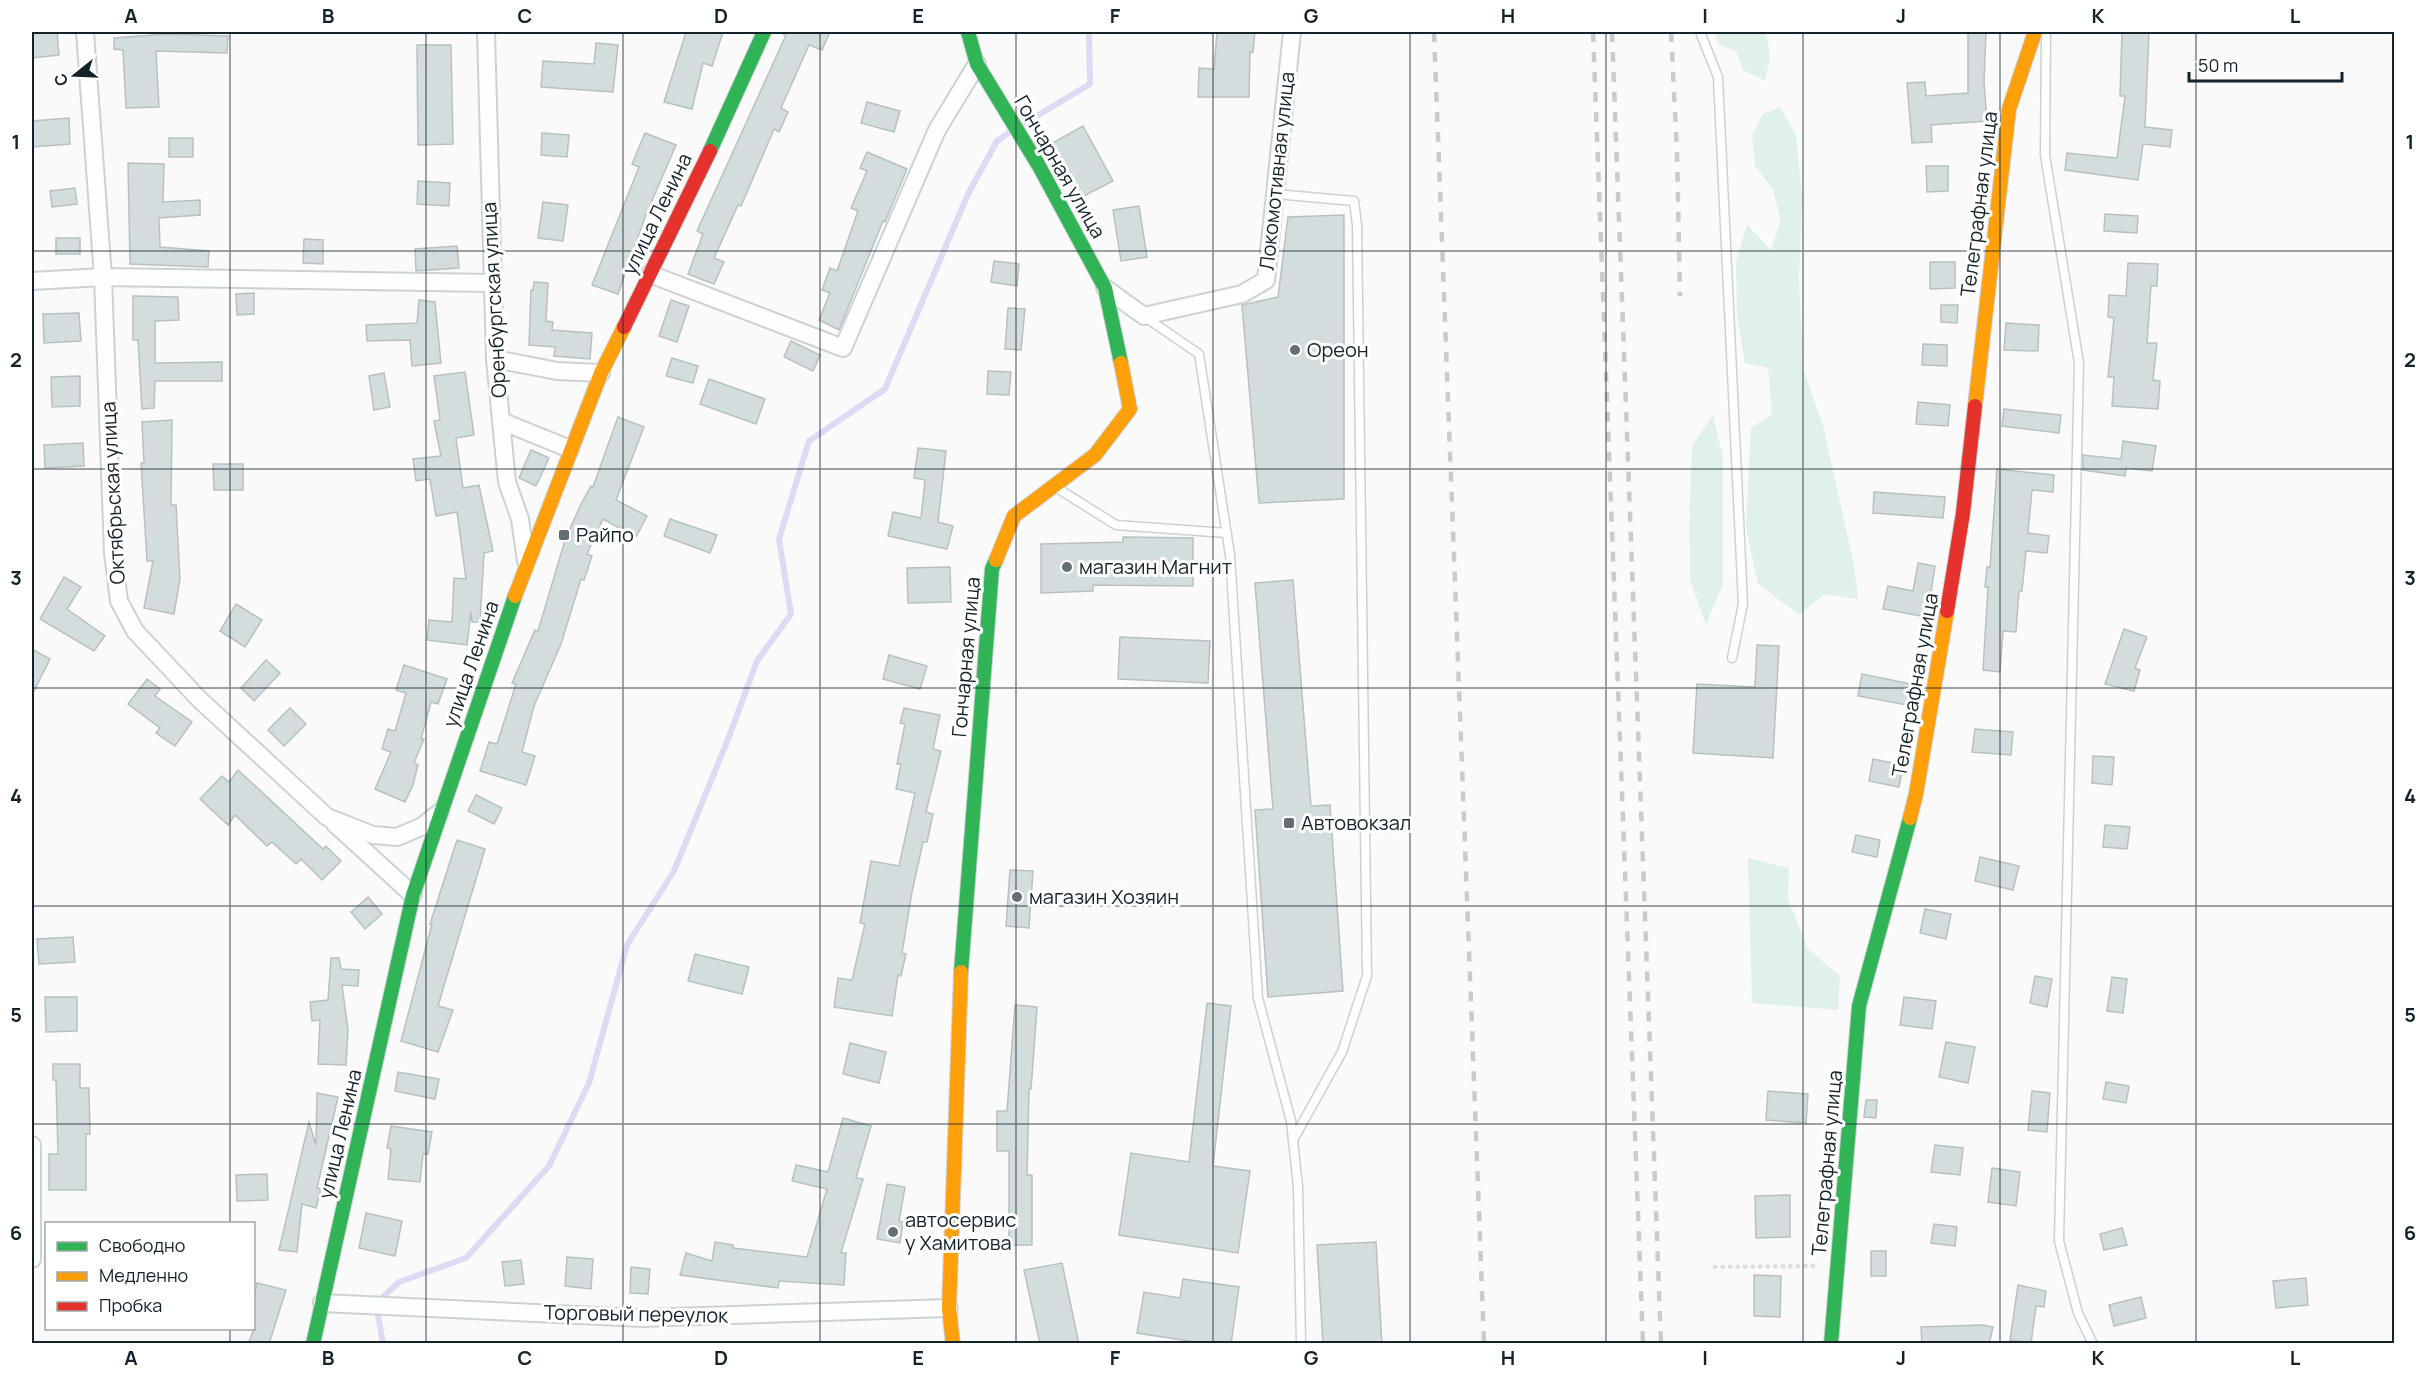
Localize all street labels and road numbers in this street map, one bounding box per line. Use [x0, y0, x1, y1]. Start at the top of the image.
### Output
street label: Локомотивная улица [1253, 70, 1300, 272]
street label: Гончарная улица [1008, 90, 1112, 243]
street label: Телеграфная улица [1954, 110, 2003, 298]
street label: улица Ленина [615, 148, 698, 279]
street label: Оренбургская улица [475, 201, 512, 399]
street label: Октябрьская улица [94, 401, 131, 585]
street label: Гончарная улица [945, 576, 986, 738]
street label: Телеграфная улица [1885, 591, 1944, 779]
street label: улица Ленина [436, 597, 505, 731]
street label: улица Ленина [311, 1066, 368, 1201]
street label: Телеграфная улица [1805, 1069, 1848, 1257]
street label: Торговый переулок [544, 1298, 729, 1329]

